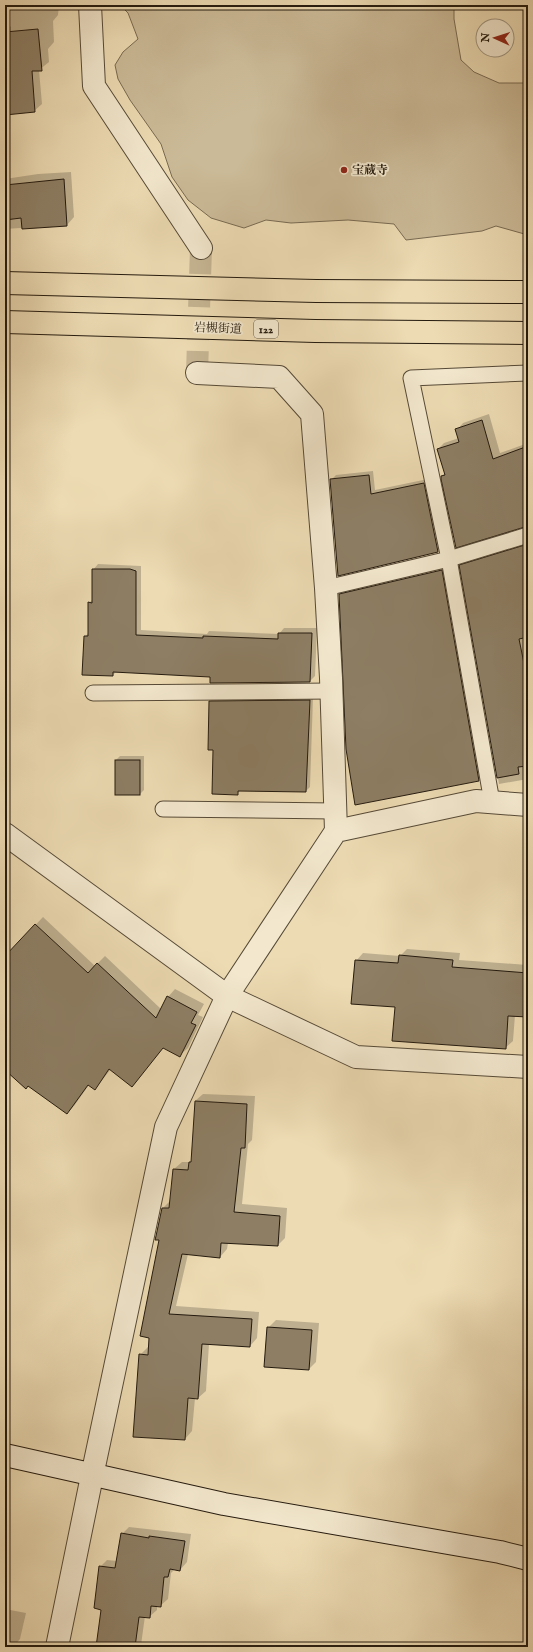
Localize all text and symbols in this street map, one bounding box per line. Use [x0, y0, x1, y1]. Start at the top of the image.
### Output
north arrow [475, 18, 515, 58]
text: N [479, 32, 493, 44]
place label: 宝蔵寺 [352, 163, 388, 178]
marker: 宝蔵寺 [339, 165, 349, 175]
street label: 岩槻街道 [194, 320, 242, 337]
road number: 122 [254, 320, 278, 338]

